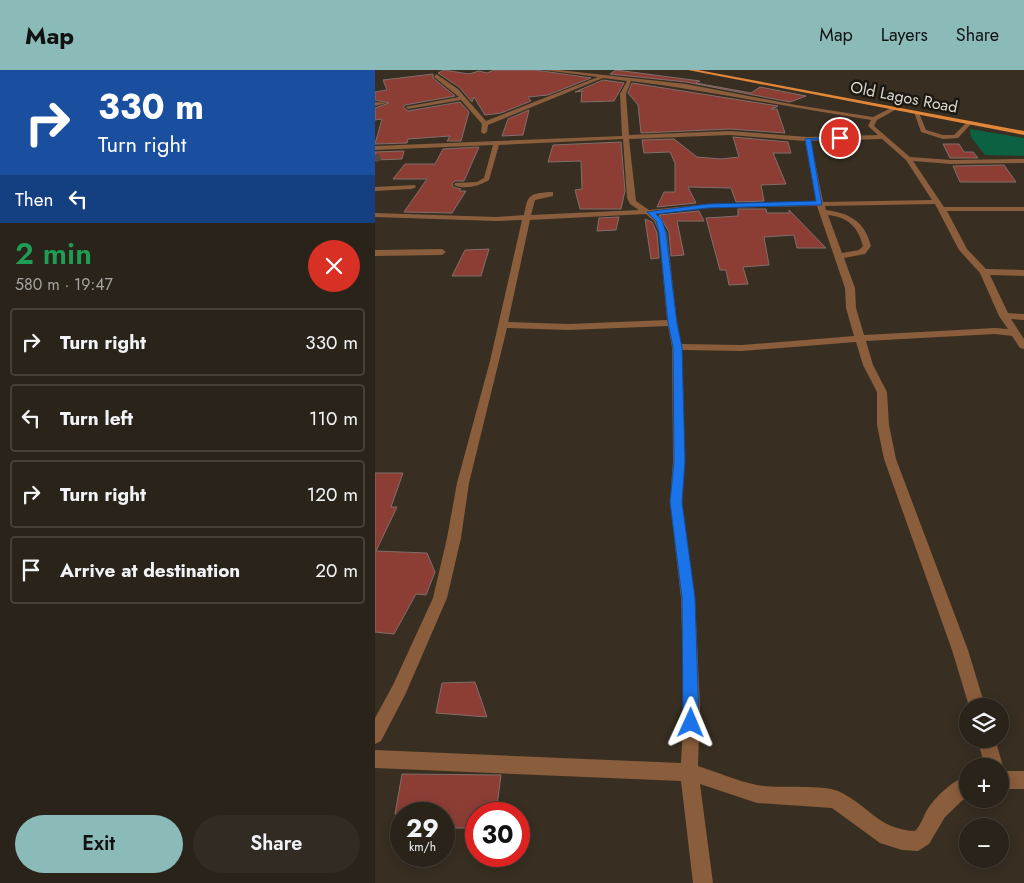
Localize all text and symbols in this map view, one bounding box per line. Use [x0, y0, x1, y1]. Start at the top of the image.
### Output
text: Map [25, 18, 74, 53]
text: Map [819, 22, 853, 48]
text: Layers [881, 22, 928, 48]
text: Share [956, 22, 999, 48]
street label: Old Lagos Road [848, 75, 960, 119]
text: 330 m [98, 82, 204, 132]
icon: right [15, 90, 80, 155]
pin [819, 117, 861, 159]
icon: arrive [826, 124, 854, 152]
text: Turn right [98, 128, 186, 160]
icon: left [64, 185, 92, 213]
text: Then [15, 186, 54, 213]
text: 2 min [15, 232, 92, 275]
button: close [308, 240, 360, 292]
text: 580 m · 19:47 [15, 273, 113, 296]
icon: right [17, 328, 45, 356]
text: Turn right [60, 329, 146, 356]
text: 330 m [305, 329, 358, 356]
icon: left [17, 404, 45, 432]
text: Turn left [60, 405, 133, 432]
text: 110 m [309, 405, 358, 432]
icon: right [17, 480, 45, 508]
text: Turn right [60, 481, 146, 508]
text: 120 m [307, 481, 358, 508]
icon: arrive [17, 556, 45, 584]
text: Arrive at destination [60, 557, 240, 584]
text: 20 m [315, 557, 358, 584]
position arrow [664, 696, 716, 748]
map controls [959, 698, 1009, 868]
button: layers [959, 698, 1009, 748]
button: + [959, 758, 1009, 808]
speed limit sign: 30 [465, 802, 530, 867]
text: 29 [406, 810, 439, 846]
button: Exit [15, 815, 183, 873]
button: Share [193, 815, 360, 873]
button: − [959, 818, 1009, 868]
text: km/h [409, 838, 436, 856]

